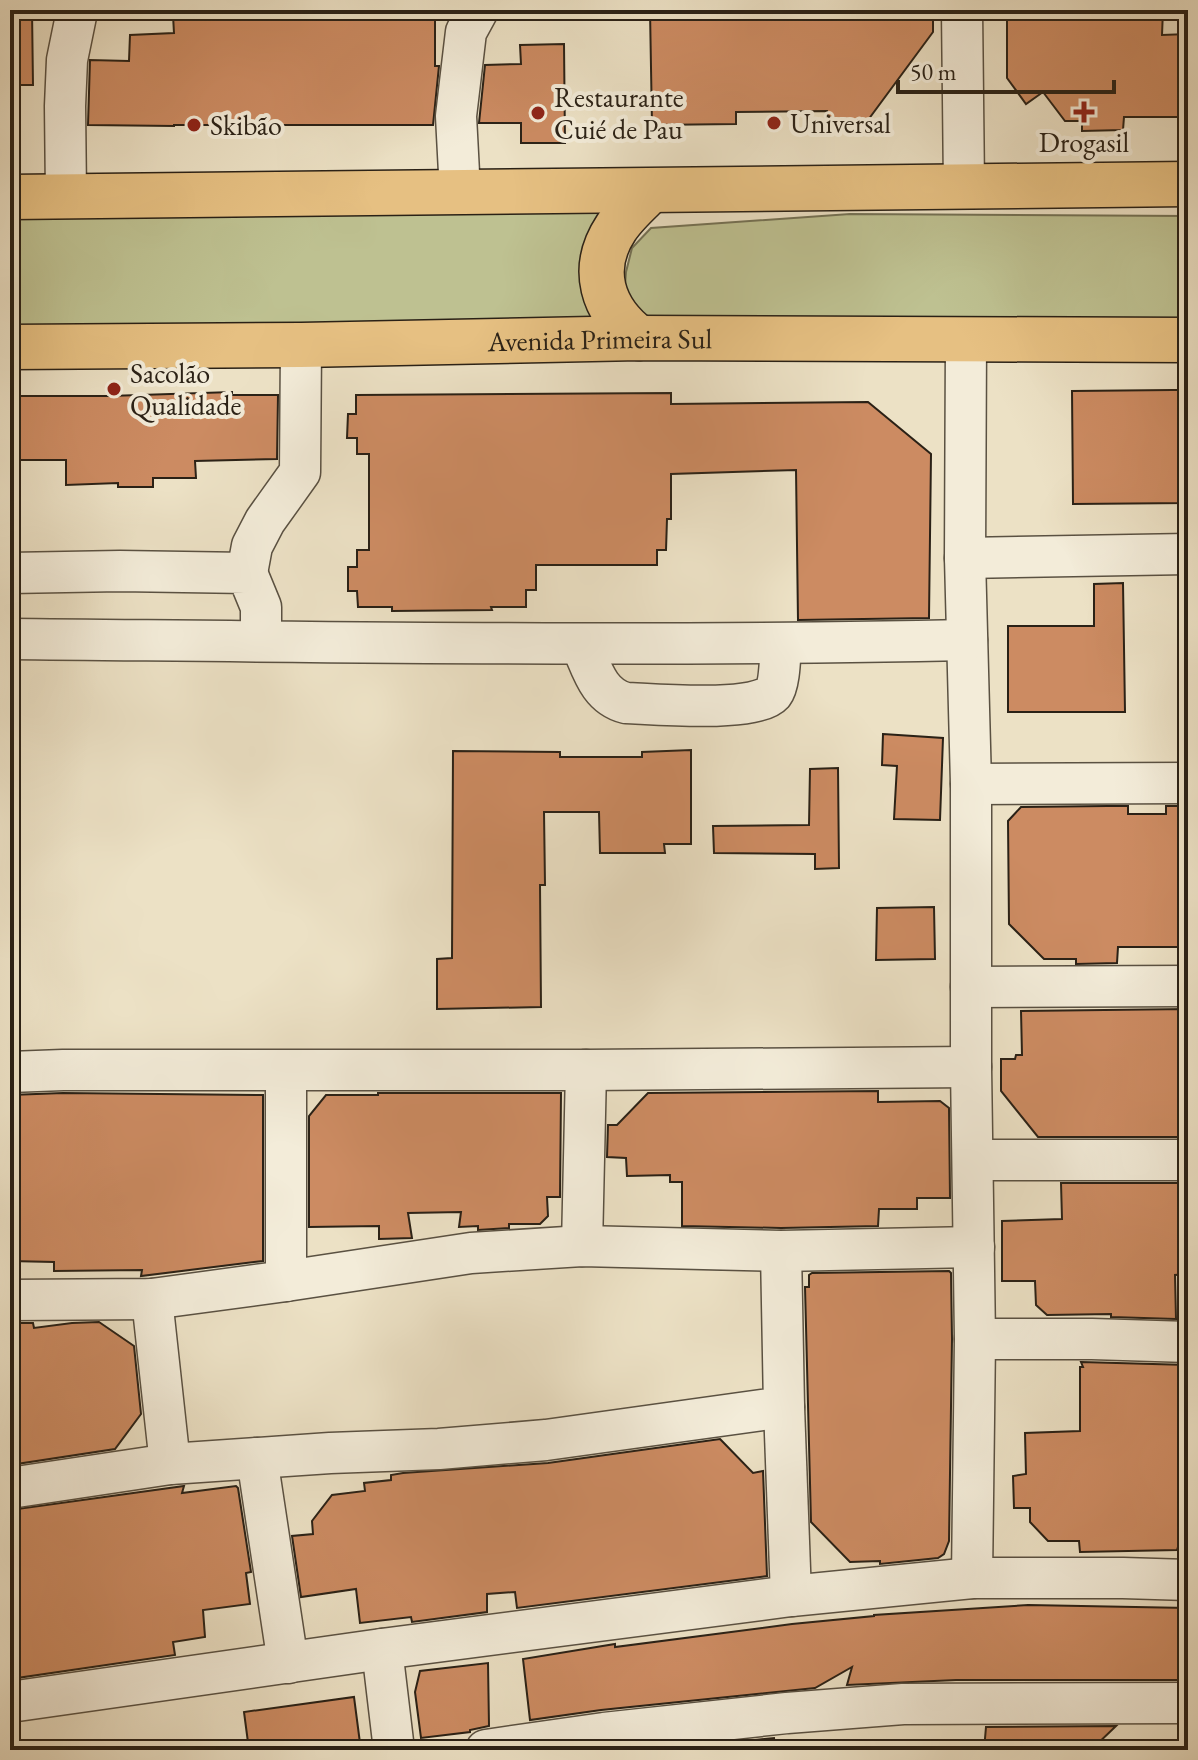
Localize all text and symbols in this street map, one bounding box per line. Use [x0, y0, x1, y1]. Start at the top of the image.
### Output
scale bar [898, 44, 1114, 94]
text: 50 m [910, 56, 957, 87]
place label: Restaurante Cuié de Pau [554, 79, 684, 147]
marker: Drogasil [1075, 103, 1093, 121]
marker: Restaurante Cuié de Pau [529, 104, 547, 122]
place label: Universal [790, 105, 891, 141]
place label: Skibão [210, 107, 282, 143]
marker: Universal [765, 114, 783, 132]
marker: Skibão [185, 116, 203, 134]
place label: Drogasil [1039, 124, 1129, 160]
street label: Avenida Primeira Sul [486, 320, 713, 359]
place label: Sacolão Qualidade [130, 355, 241, 423]
marker: Sacolão Qualidade [105, 380, 123, 398]

